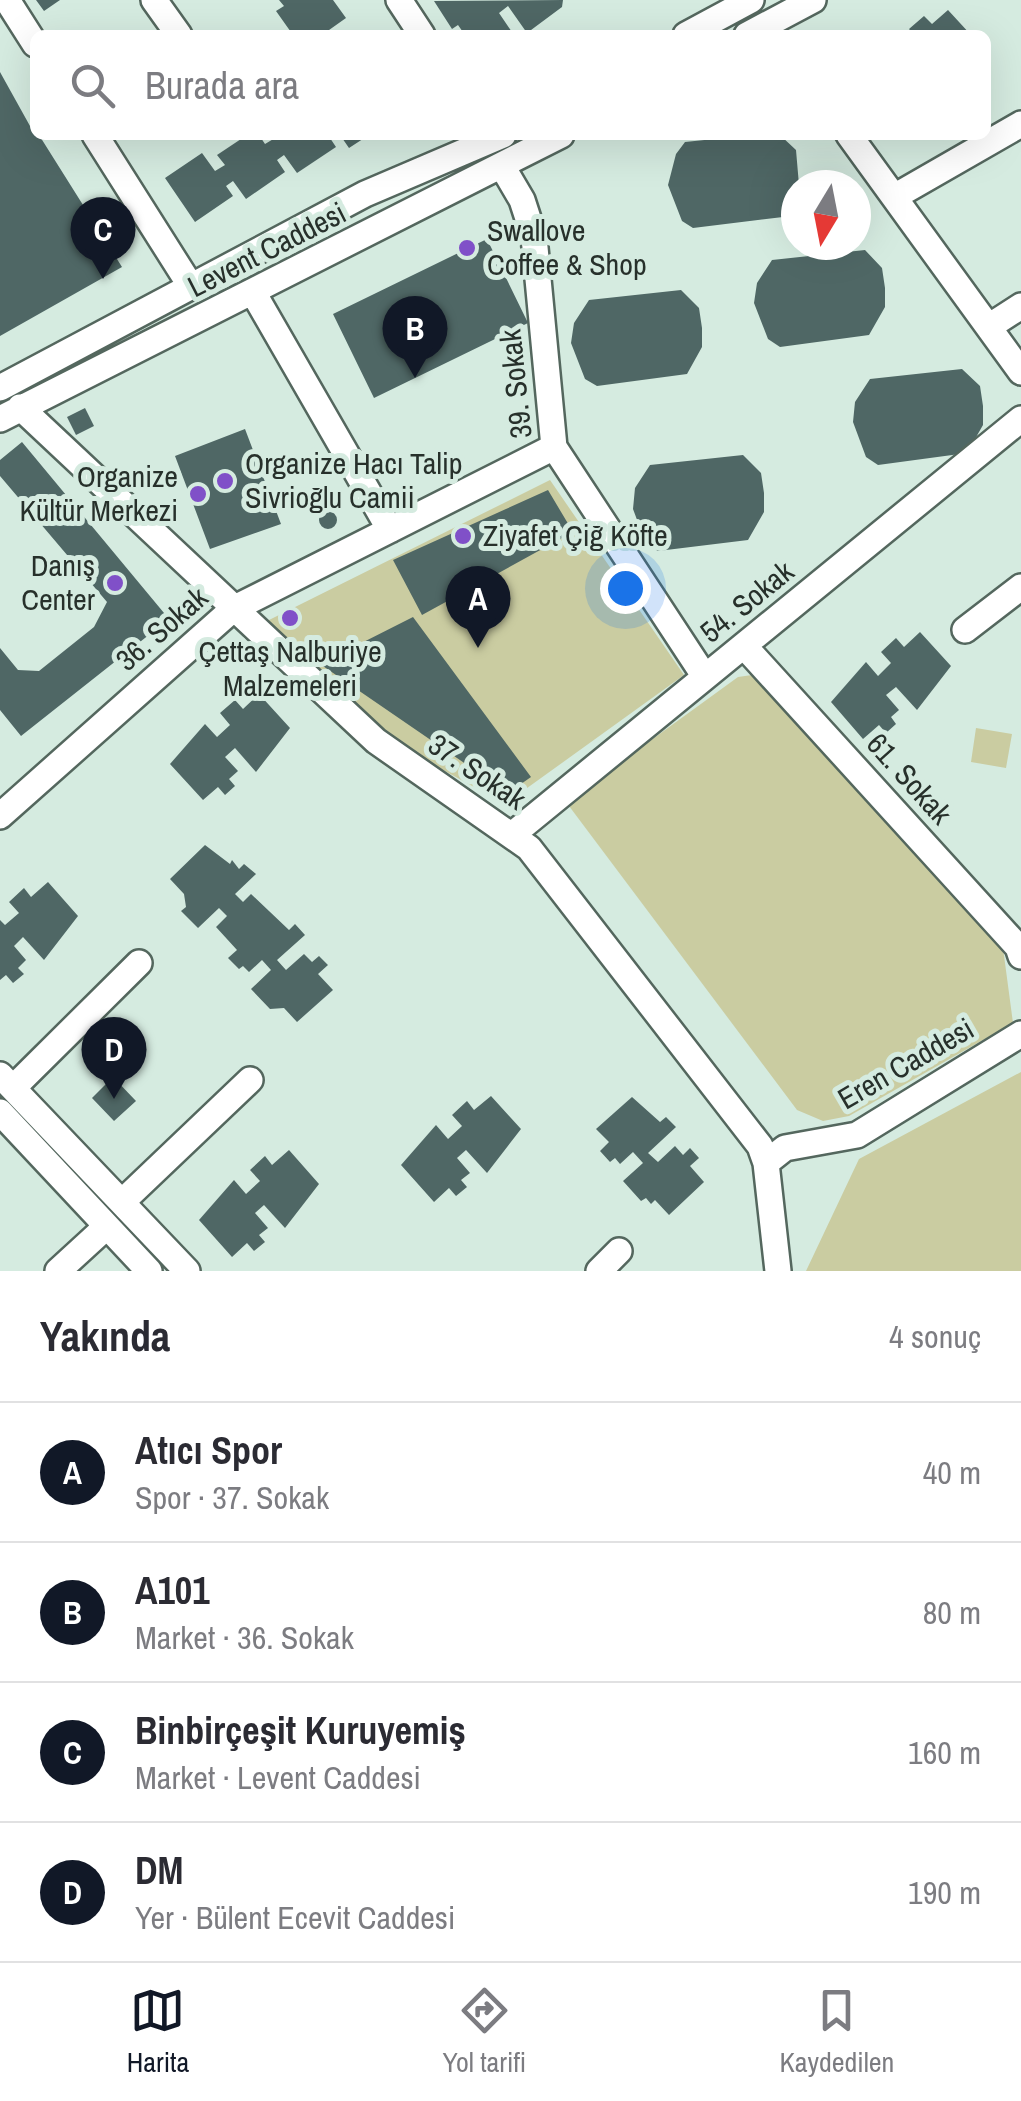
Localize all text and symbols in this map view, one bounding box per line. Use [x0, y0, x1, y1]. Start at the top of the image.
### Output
search box [30, 30, 991, 140]
icon: search [65, 58, 120, 113]
text: Burada ara [145, 60, 299, 111]
north arrow [781, 170, 871, 260]
street label: Levent Caddesi [181, 192, 352, 306]
pin: C [70, 196, 136, 279]
place label: Swallove Coffee & Shop [487, 210, 647, 284]
marker: Swallove Coffee & Shop [456, 237, 478, 259]
pin: B [382, 296, 448, 378]
street label: 39. Sokak [489, 327, 541, 441]
place label: Organize Hacı Talip Sivrioğlu Camii [245, 443, 462, 517]
place label: Organize Kültür Merkezi [19, 456, 178, 530]
marker: Organize Hacı Talip Sivrioğlu Camii [214, 470, 236, 492]
marker: Organize Kültür Merkezi [187, 483, 209, 505]
place label: Ziyafet Çiğ Köfte [483, 515, 668, 555]
marker: Ziyafet Çiğ Köfte [452, 525, 474, 547]
place label: Danış Center [21, 545, 96, 619]
street label: 54. Sokak [691, 551, 802, 651]
your location [600, 563, 651, 614]
pin: A [446, 566, 510, 648]
marker: Danış Center [104, 572, 126, 594]
street label: 36. Sokak [107, 577, 216, 679]
marker: Çettaş Nalburiye Malzemeleri [279, 607, 301, 629]
place label: Çettaş Nalburiye Malzemeleri [198, 631, 382, 705]
street label: 37. Sokak [421, 724, 535, 819]
street label: 61. Sokak [858, 724, 962, 833]
street label: Eren Caddesi [830, 1008, 981, 1118]
pin: D [82, 1016, 146, 1099]
text: Yakında [40, 1308, 170, 1364]
text: 4 sonuç [889, 1315, 981, 1358]
text: Atıcı Spor [135, 1425, 282, 1476]
text: A [63, 1451, 82, 1494]
text: 40 m [923, 1451, 981, 1494]
text: Spor · 37. Sokak [135, 1476, 329, 1519]
text: A101 [135, 1565, 209, 1616]
text: B [63, 1591, 82, 1634]
text: 80 m [923, 1591, 981, 1634]
text: Market · 36. Sokak [135, 1616, 354, 1659]
text: Binbirçeşit Kuruyemiş [135, 1705, 466, 1756]
text: C [63, 1731, 82, 1774]
text: 160 m [908, 1731, 981, 1774]
text: Market · Levent Caddesi [135, 1756, 421, 1799]
text: DM [135, 1845, 183, 1896]
text: D [63, 1871, 82, 1914]
text: 190 m [908, 1871, 981, 1914]
text: Yer · Bülent Ecevit Caddesi [135, 1896, 455, 1939]
tab: Harita [127, 1983, 189, 2081]
tab: Yol tarifi [442, 1983, 526, 2081]
tab: Kaydedilen [779, 1983, 894, 2081]

